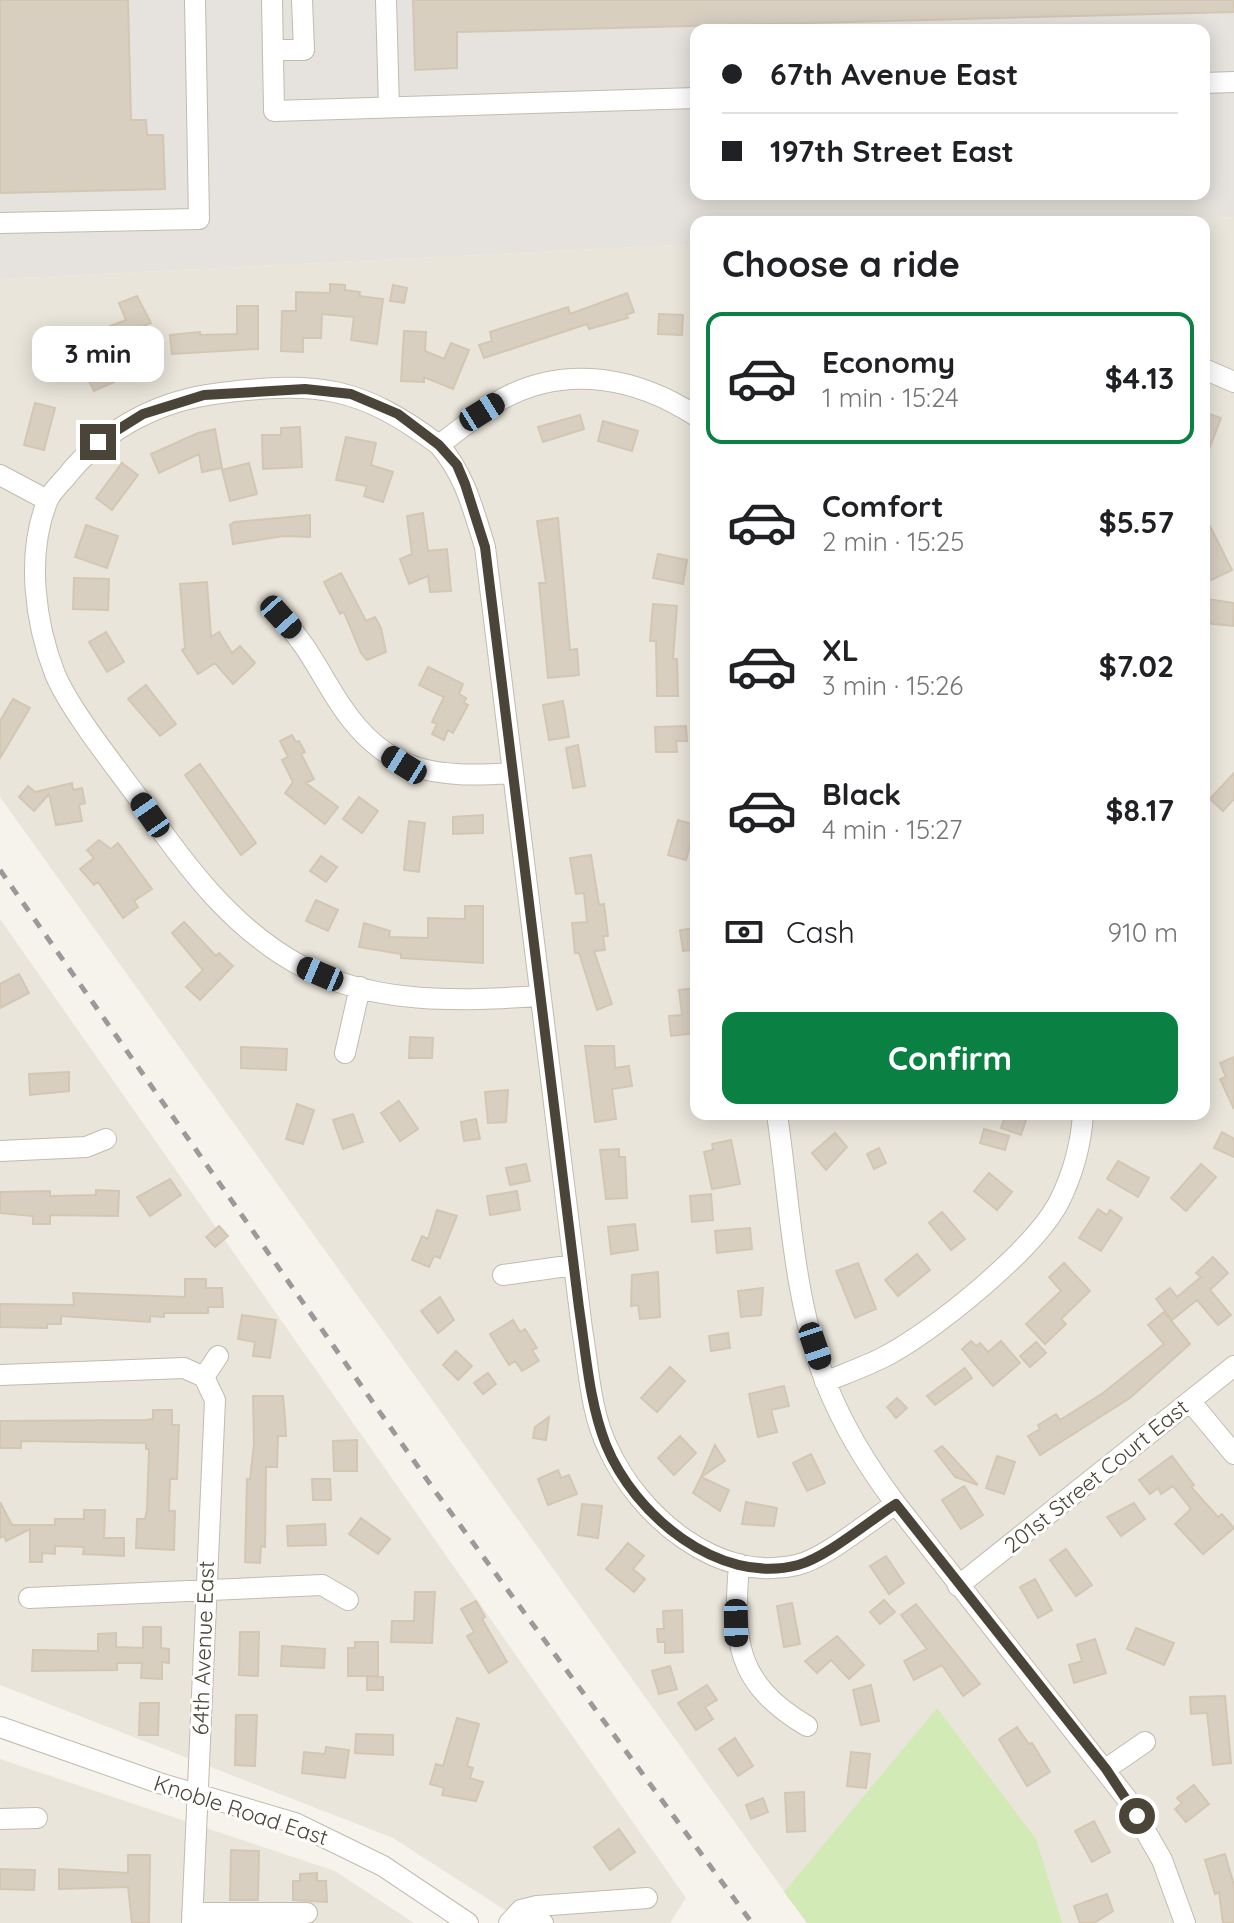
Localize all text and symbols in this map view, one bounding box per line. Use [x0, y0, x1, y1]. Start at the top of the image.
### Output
text: 67th Avenue East [770, 55, 1018, 93]
text: 197th Street East [770, 132, 1014, 170]
text: Choose a ride [722, 241, 960, 286]
callout: 3 min [32, 326, 164, 382]
text: 3 min [65, 337, 131, 370]
icon: car [726, 342, 798, 414]
text: Economy [822, 343, 955, 381]
text: $4.13 [1105, 359, 1174, 397]
text: 1 min · 15:24 [822, 381, 959, 414]
car [455, 389, 509, 435]
route end [80, 424, 116, 460]
icon: car [726, 486, 798, 558]
text: Comfort [822, 487, 943, 525]
text: $5.57 [1099, 503, 1174, 541]
text: 2 min · 15:25 [822, 525, 964, 558]
car [256, 591, 306, 643]
icon: car [726, 630, 798, 702]
text: XL [822, 631, 859, 669]
text: $7.02 [1099, 647, 1174, 685]
text: 3 min · 15:26 [822, 669, 963, 702]
car [377, 742, 431, 788]
icon: car [726, 774, 798, 846]
text: Black [822, 775, 901, 813]
car [126, 788, 174, 842]
text: $8.17 [1106, 791, 1174, 829]
text: 4 min · 15:27 [822, 813, 962, 846]
icon: cash [722, 910, 766, 954]
text: Cash [786, 913, 855, 951]
text: 910 m [1107, 916, 1178, 949]
car [293, 954, 347, 994]
button: Confirm [722, 1012, 1178, 1104]
car [796, 1319, 834, 1373]
street label: 201st Street Court East [998, 1393, 1194, 1559]
street label: 64th Avenue East [186, 1560, 220, 1736]
car [724, 1599, 748, 1647]
street label: Knoble Road East [150, 1769, 332, 1851]
route start [1119, 1798, 1155, 1834]

